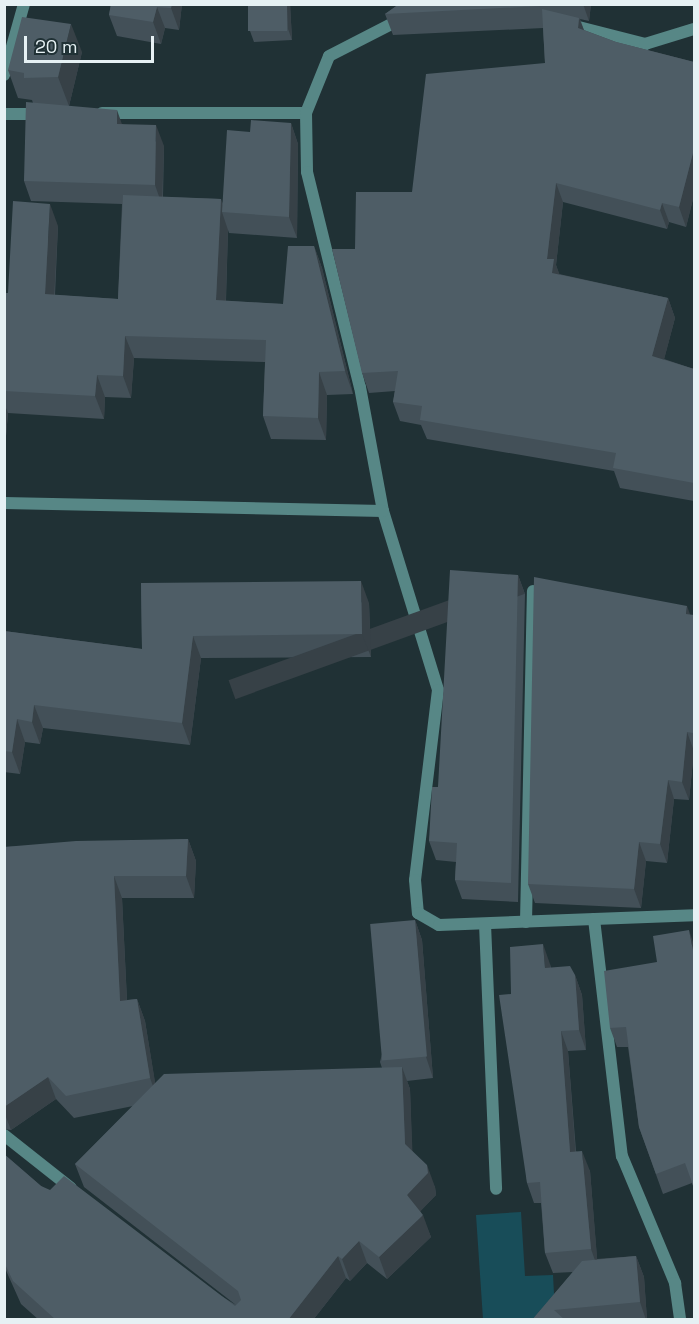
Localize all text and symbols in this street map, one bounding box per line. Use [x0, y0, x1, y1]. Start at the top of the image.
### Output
scale bar [27, 24, 158, 62]
text: 20 m [35, 35, 78, 58]

